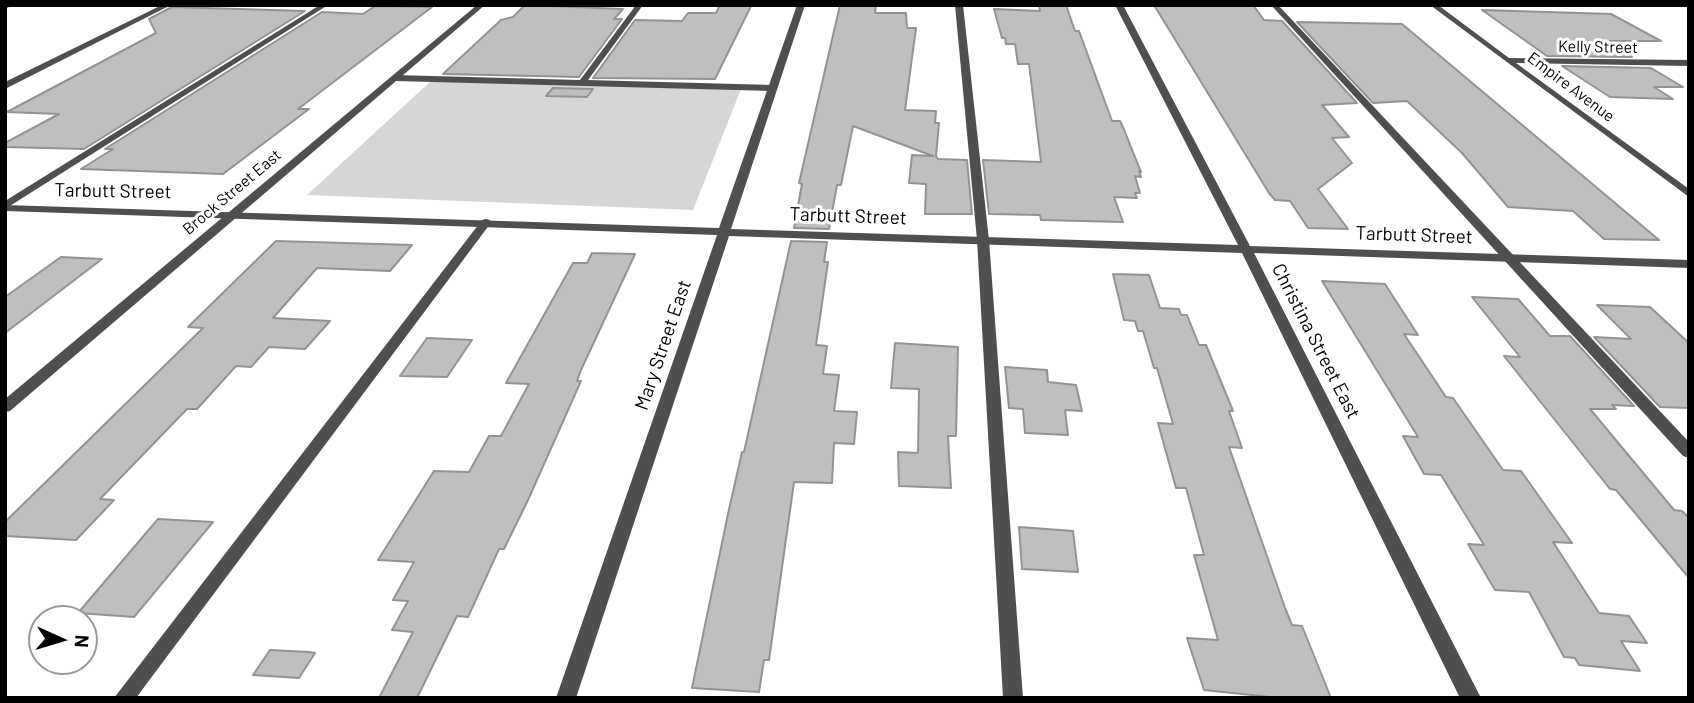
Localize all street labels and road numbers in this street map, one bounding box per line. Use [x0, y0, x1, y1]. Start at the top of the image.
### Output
street label: Kelly Street [1558, 37, 1638, 57]
street label: Empire Avenue [1524, 48, 1618, 126]
street label: Brock Street East [179, 145, 285, 239]
street label: Tarbutt Street [54, 179, 172, 203]
street label: Tarbutt Street [789, 203, 907, 229]
street label: Tarbutt Street [1355, 222, 1473, 248]
street label: Christina Street East [1267, 260, 1365, 422]
street label: Mary Street East [630, 277, 696, 413]

